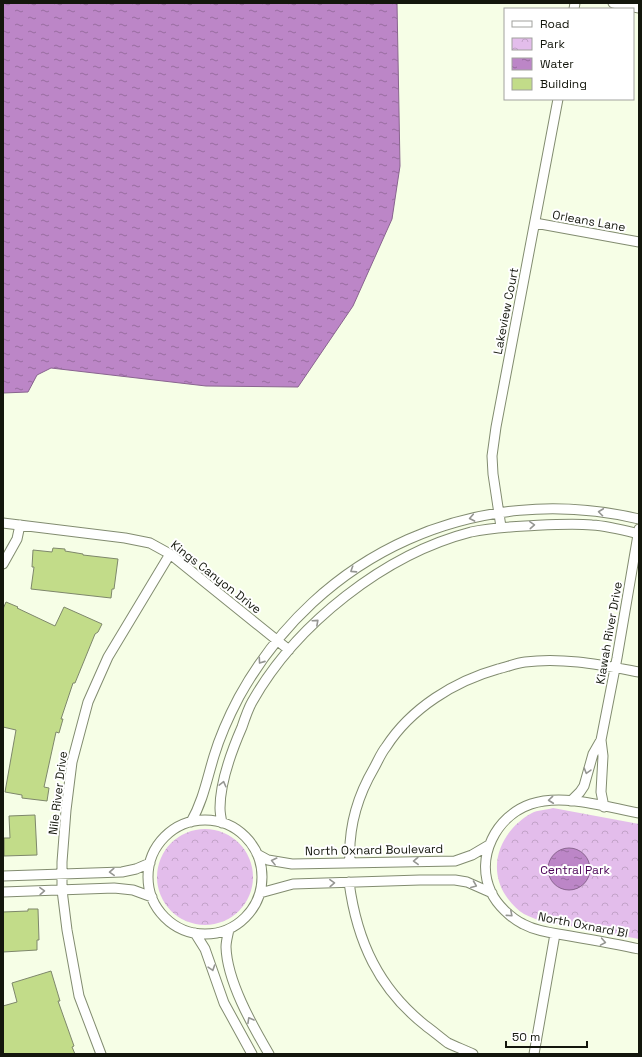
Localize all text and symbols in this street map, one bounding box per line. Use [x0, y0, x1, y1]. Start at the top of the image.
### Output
legend [504, 8, 634, 100]
text: Road [540, 16, 569, 32]
text: Park [540, 36, 565, 52]
text: Water [540, 56, 574, 72]
text: Building [540, 76, 587, 92]
street label: Orleans Lane [551, 207, 627, 235]
street label: Lakeview Court [490, 266, 522, 356]
one-way arrow [598, 508, 604, 517]
one-way arrow [468, 514, 475, 522]
one-way arrow [529, 521, 535, 530]
street label: Kings Canyon Drive [168, 537, 264, 617]
one-way arrow [350, 565, 357, 573]
street label: Kiawah River Drive [592, 580, 626, 686]
one-way arrow [311, 619, 319, 627]
one-way arrow [258, 657, 266, 664]
street label: Nile River Drive [45, 750, 71, 836]
one-way arrow [583, 768, 592, 775]
one-way arrow [219, 781, 227, 787]
one-way arrow [548, 795, 554, 804]
street label: North Oxnard Boulevard [305, 841, 443, 859]
one-way arrow [271, 857, 278, 866]
one-way arrow [413, 857, 419, 865]
park label: Central Park [540, 862, 610, 878]
one-way arrow [109, 868, 115, 877]
one-way arrow [329, 879, 335, 887]
one-way arrow [470, 880, 477, 888]
one-way arrow [39, 886, 45, 895]
street label: North Oxnard Bl [537, 908, 629, 942]
one-way arrow [505, 909, 513, 916]
one-way arrow [600, 937, 606, 946]
one-way arrow [207, 964, 216, 971]
one-way arrow [248, 1017, 255, 1024]
scale bar [506, 1023, 587, 1049]
text: 50 m [512, 1029, 540, 1045]

